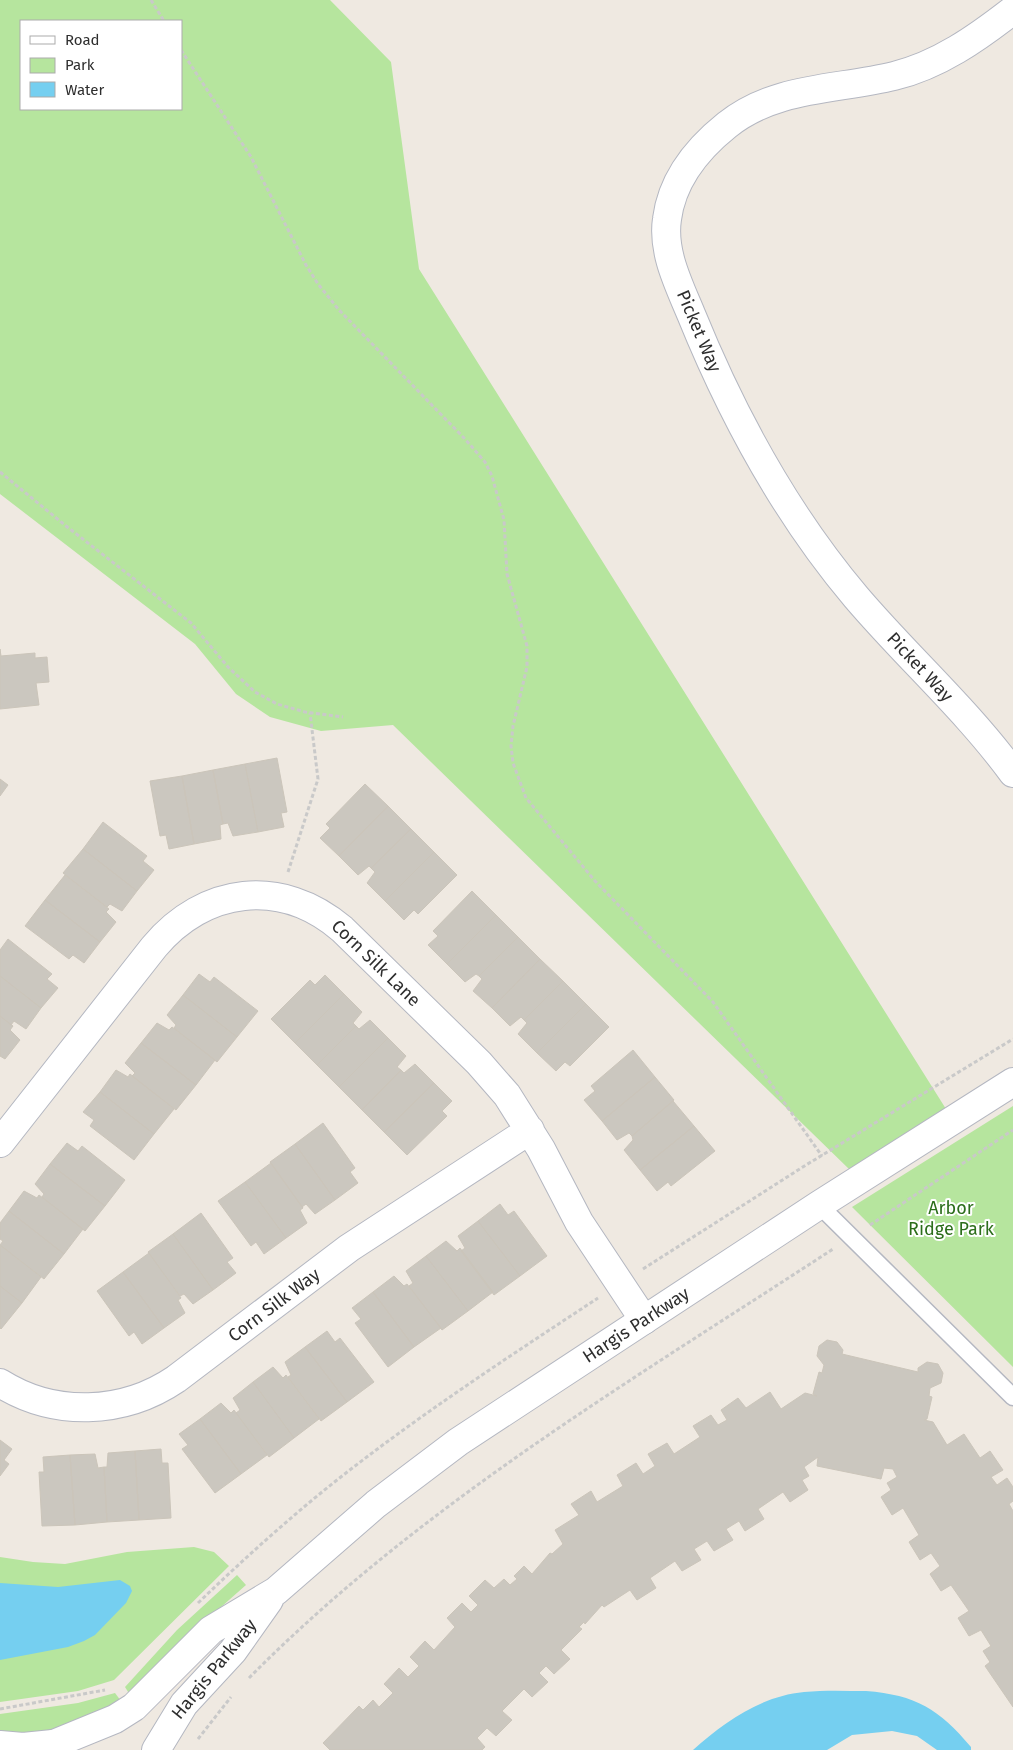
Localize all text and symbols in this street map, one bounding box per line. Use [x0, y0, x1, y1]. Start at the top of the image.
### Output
legend [20, 20, 182, 110]
text: Road [65, 31, 100, 49]
text: Park [65, 56, 95, 74]
text: Water [65, 81, 104, 99]
street label: Picket Way [672, 287, 726, 375]
street label: Picket Way [882, 628, 958, 706]
street label: Corn Silk Lane [327, 915, 425, 1011]
park label: Arbor Ridge Park [908, 1197, 995, 1240]
street label: Corn Silk Way [224, 1263, 324, 1347]
street label: Hargis Parkway [579, 1282, 694, 1368]
street label: Hargis Parkway [167, 1614, 261, 1724]

